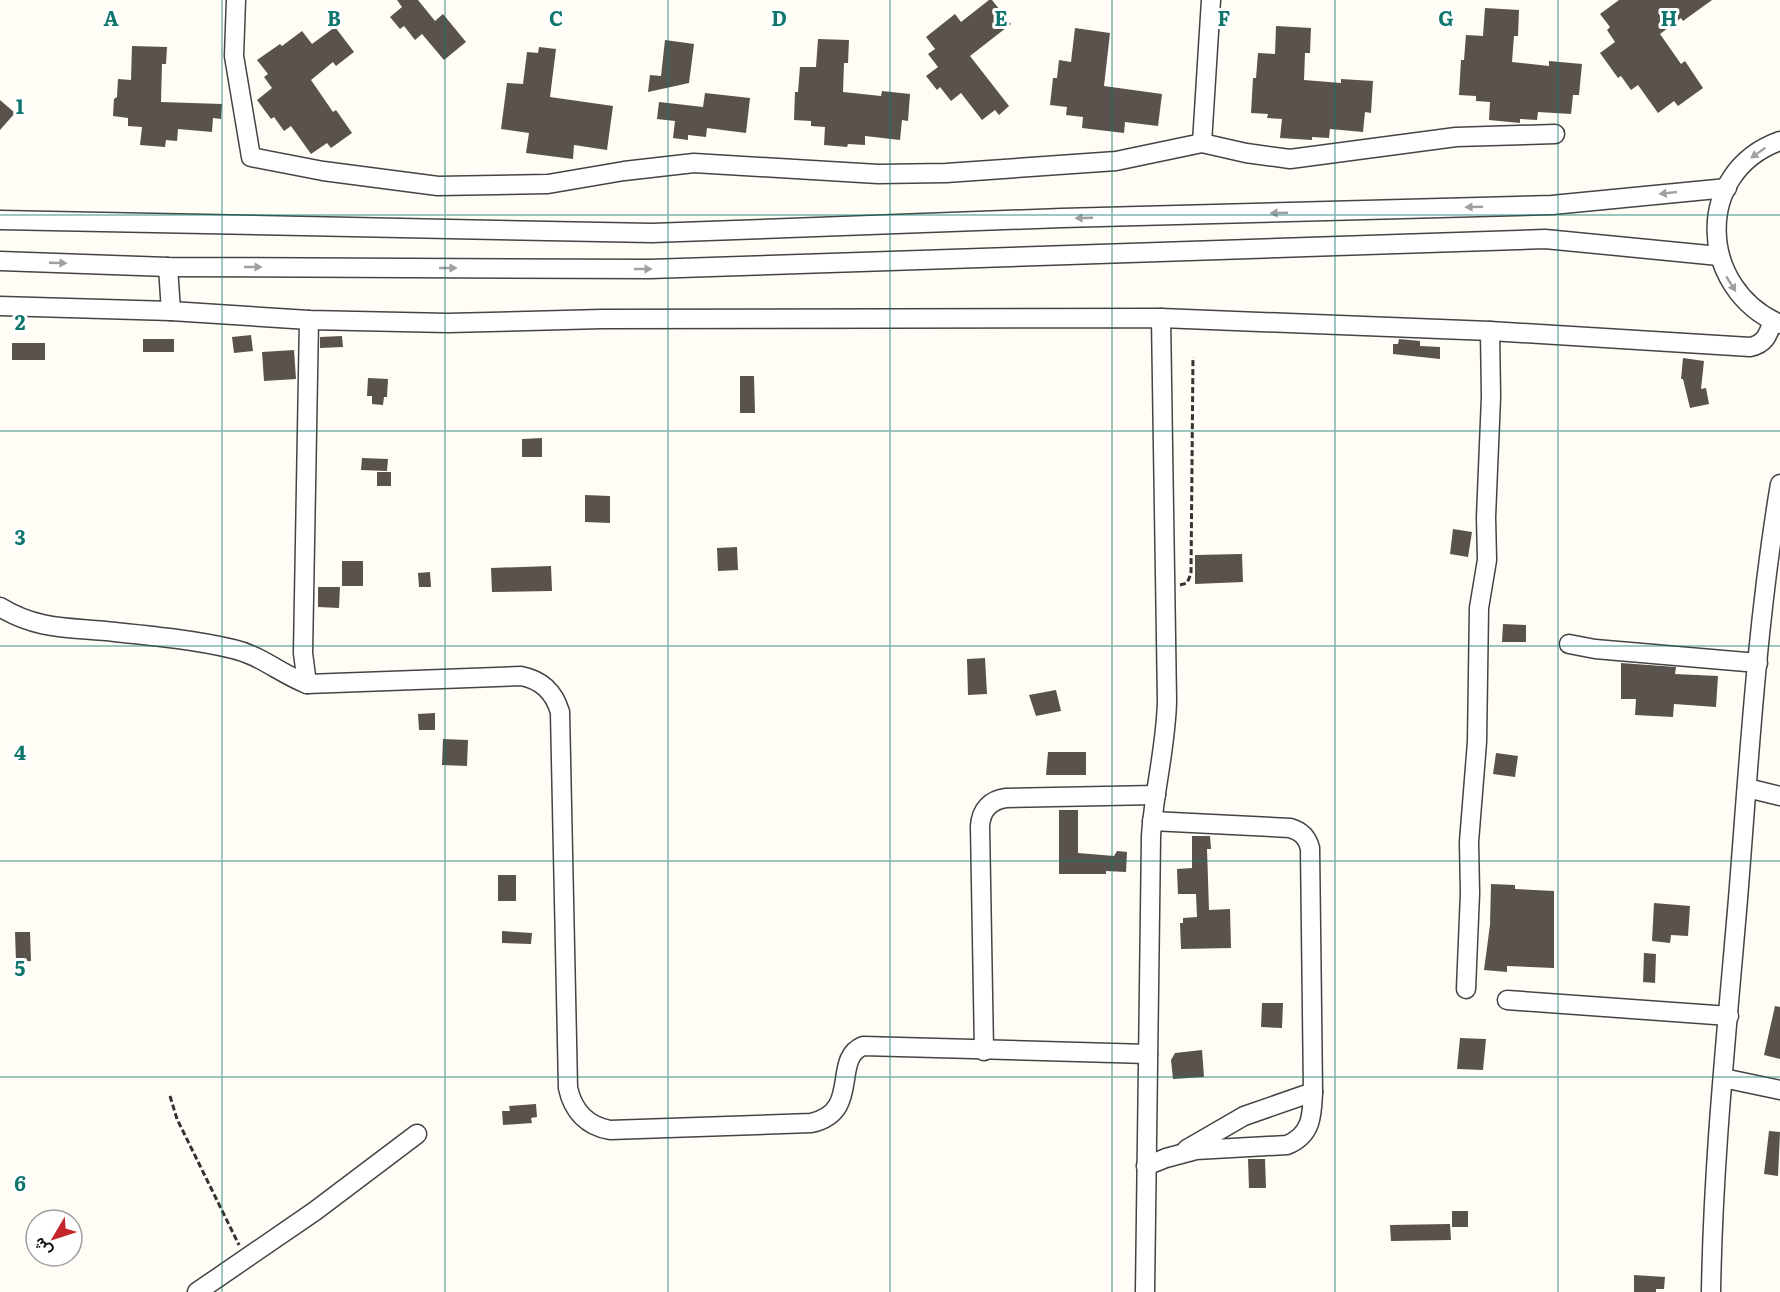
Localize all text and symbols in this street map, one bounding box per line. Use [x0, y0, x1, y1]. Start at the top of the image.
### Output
text: A [103, 2, 119, 32]
text: B [327, 2, 341, 32]
text: C [549, 2, 563, 32]
text: D [771, 2, 787, 32]
text: E [994, 2, 1008, 32]
text: F [1218, 2, 1231, 32]
text: G [1438, 2, 1454, 32]
text: H [1661, 2, 1677, 32]
text: 1 [16, 90, 24, 120]
one-way arrow [1750, 147, 1766, 159]
one-way arrow [1659, 188, 1678, 198]
one-way arrow [1465, 203, 1484, 212]
one-way arrow [1270, 208, 1289, 217]
one-way arrow [1075, 213, 1094, 223]
one-way arrow [49, 258, 68, 268]
one-way arrow [244, 262, 263, 272]
one-way arrow [439, 263, 458, 273]
one-way arrow [634, 264, 653, 274]
one-way arrow [1726, 276, 1737, 292]
text: 2 [15, 306, 26, 336]
text: 3 [14, 521, 26, 551]
text: 4 [14, 736, 26, 766]
text: 5 [15, 952, 26, 982]
text: 6 [14, 1167, 26, 1197]
north arrow [24, 1208, 84, 1268]
text: ش [26, 1233, 57, 1263]

